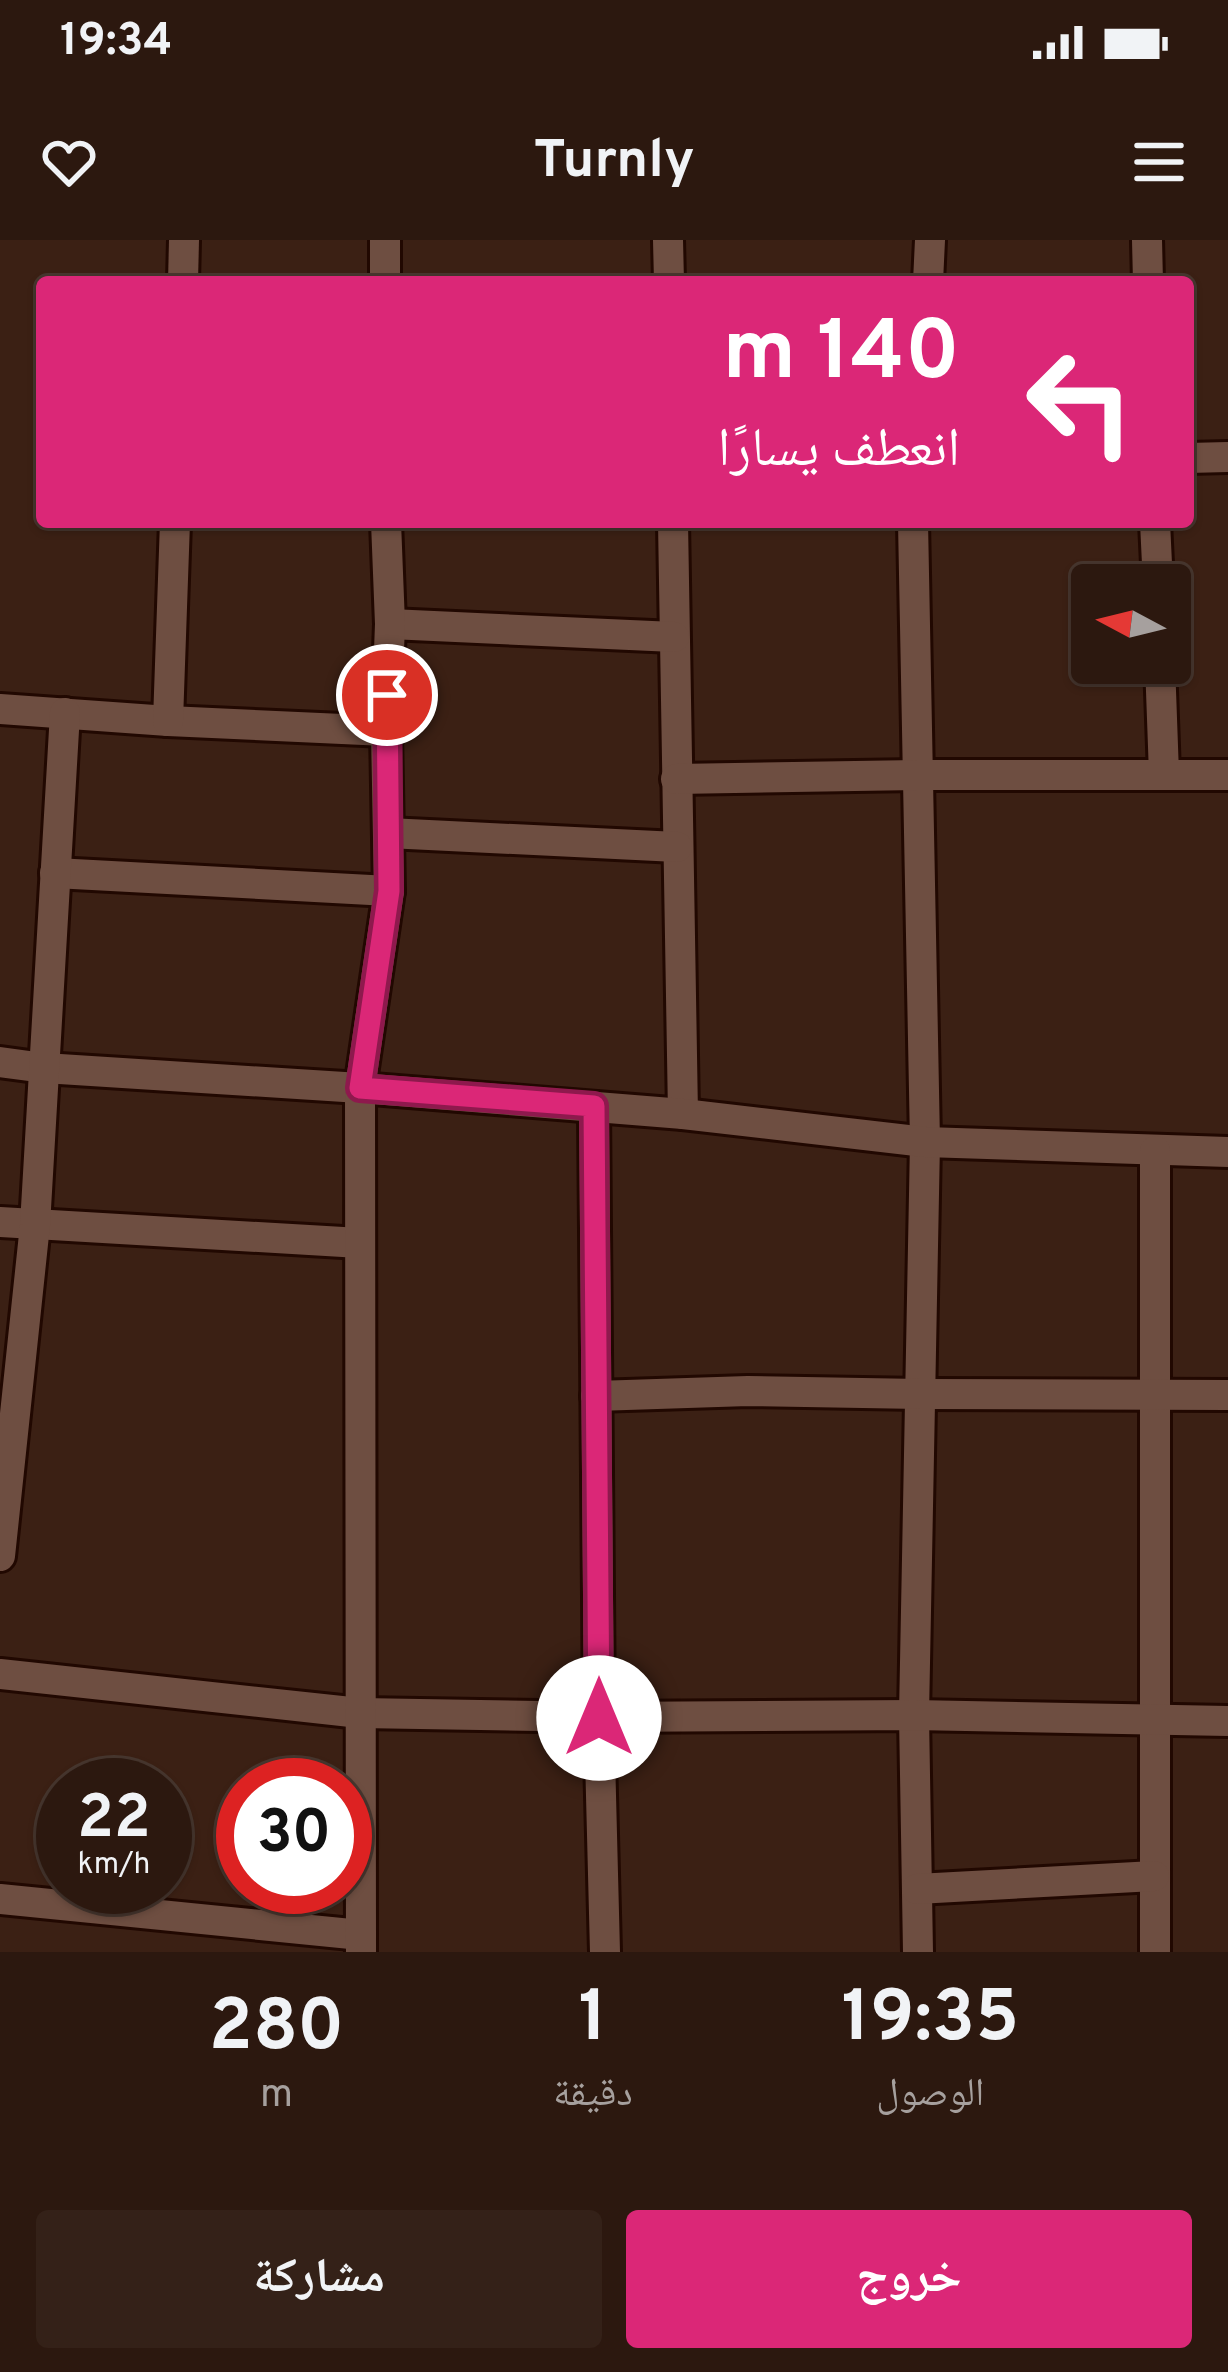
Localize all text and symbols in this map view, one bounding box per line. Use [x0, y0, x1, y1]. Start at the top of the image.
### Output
text: 19:34 [60, 14, 172, 71]
text: Turnly [533, 128, 695, 197]
icon: heart [36, 129, 102, 195]
icon: menu [1126, 129, 1192, 195]
text: 140 m [723, 303, 960, 409]
icon: left [1002, 324, 1158, 480]
text: انعطف يسارًا [717, 417, 960, 486]
north arrow [1071, 564, 1191, 684]
map controls [1071, 564, 1191, 684]
pin [336, 644, 438, 746]
icon: arrive [354, 662, 420, 728]
position arrow [536, 1655, 662, 1781]
speed limit sign: 30 [216, 1758, 372, 1914]
text: 22 [77, 1783, 151, 1859]
text: km/h [78, 1847, 150, 1884]
text: 1 [579, 1975, 607, 2067]
text: 19:35 [841, 1975, 1019, 2067]
text: 280 [209, 1984, 344, 2076]
text: دقيقة [553, 2071, 633, 2120]
text: الوصول [876, 2071, 984, 2120]
text: m [260, 2072, 293, 2121]
button: مشاركة [36, 2210, 602, 2348]
button: خروج [626, 2210, 1192, 2348]

